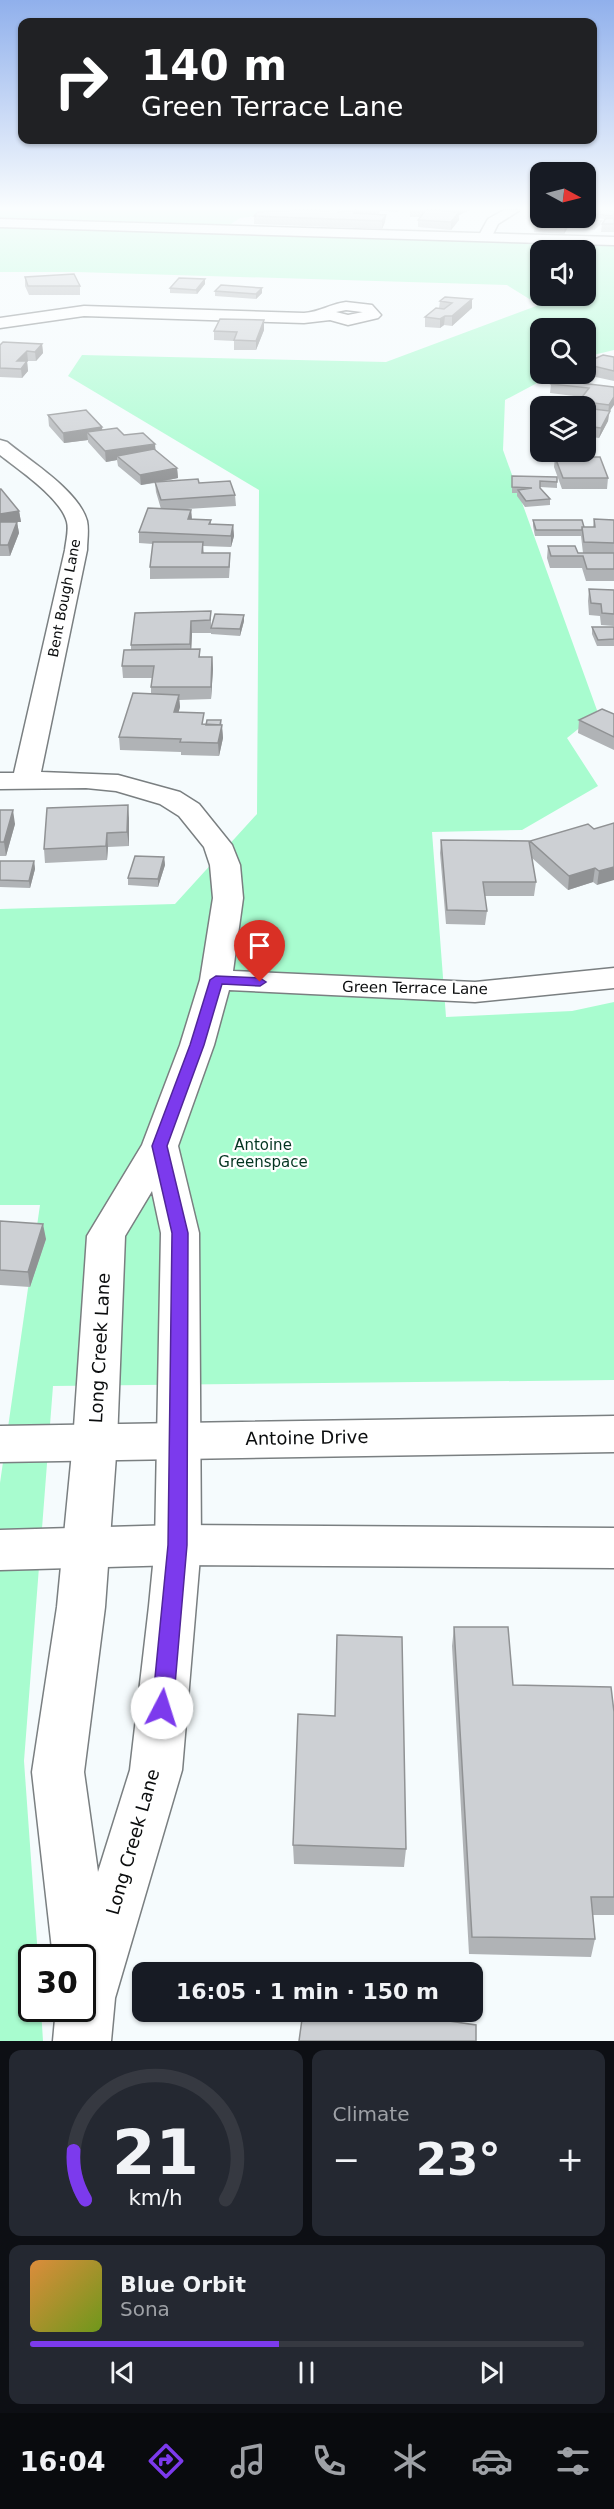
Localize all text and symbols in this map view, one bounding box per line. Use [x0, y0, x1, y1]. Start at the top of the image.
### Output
text: 140 m [141, 41, 287, 90]
icon: right [42, 42, 120, 120]
text: Green Terrace Lane [141, 91, 404, 122]
north arrow [530, 162, 596, 228]
map controls [530, 162, 596, 462]
button: sound [530, 240, 596, 306]
button: search [530, 318, 596, 384]
button: layers [530, 396, 596, 462]
street label: Bent Bough Lane [45, 537, 83, 659]
pin [234, 920, 285, 982]
icon: arrive [243, 929, 276, 962]
street label: Green Terrace Lane [342, 978, 488, 998]
park label: Antoine Greenspace [218, 1136, 308, 1171]
street label: Long Creek Lane [85, 1272, 114, 1424]
street label: Antoine Drive [245, 1426, 369, 1449]
position arrow [130, 1676, 194, 1740]
street label: Long Creek Lane [102, 1767, 163, 1917]
speed limit sign: 30 [18, 1944, 96, 2022]
text: 16:05 · 1 min · 150 m [176, 1979, 439, 2004]
text: Climate [333, 2102, 409, 2126]
text: 21 [112, 2116, 199, 2189]
text: 23° [416, 2133, 501, 2186]
text: − [333, 2140, 360, 2179]
text: + [556, 2140, 584, 2179]
text: km/h [129, 2185, 183, 2210]
text: Blue Orbit [120, 2272, 246, 2297]
text: Sona [120, 2297, 170, 2321]
icon: previous [106, 2356, 139, 2389]
icon: pause [290, 2356, 323, 2389]
icon: next [475, 2356, 508, 2389]
icon: directions [145, 2440, 187, 2482]
icon: music [227, 2440, 269, 2482]
icon: phone [308, 2440, 350, 2482]
icon: climate [389, 2440, 431, 2482]
icon: car [471, 2440, 513, 2482]
icon: filters [552, 2440, 594, 2482]
text: 16:04 [20, 2446, 106, 2477]

